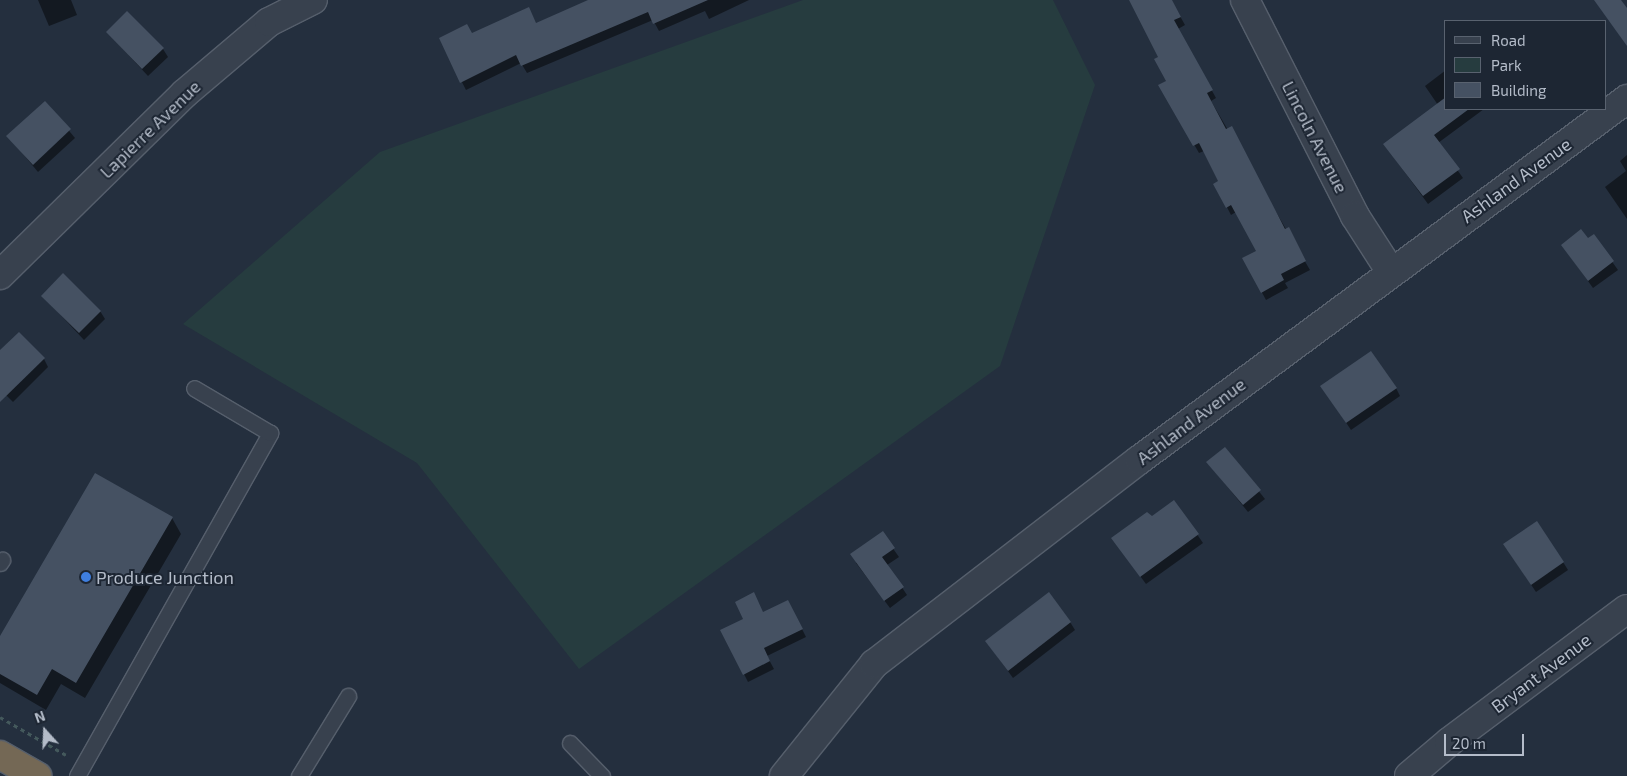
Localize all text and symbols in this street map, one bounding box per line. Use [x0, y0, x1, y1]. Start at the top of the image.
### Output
legend [1444, 20, 1607, 110]
text: Road [1491, 31, 1526, 49]
text: Park [1491, 56, 1522, 74]
street label: Lapierre Avenue [95, 75, 205, 183]
street label: Lincoln Avenue [1277, 77, 1353, 197]
text: Building [1491, 81, 1546, 99]
street label: Ashland Avenue [1457, 133, 1575, 227]
street label: Ashland Avenue [1132, 373, 1250, 469]
place label: Produce Junction [96, 566, 234, 588]
marker: Produce Junction [80, 571, 92, 583]
street label: Bryant Avenue [1487, 628, 1595, 718]
north arrow [20, 706, 70, 756]
text: N [32, 707, 47, 726]
scale bar [1447, 724, 1527, 756]
text: 20 m [1452, 734, 1486, 752]

